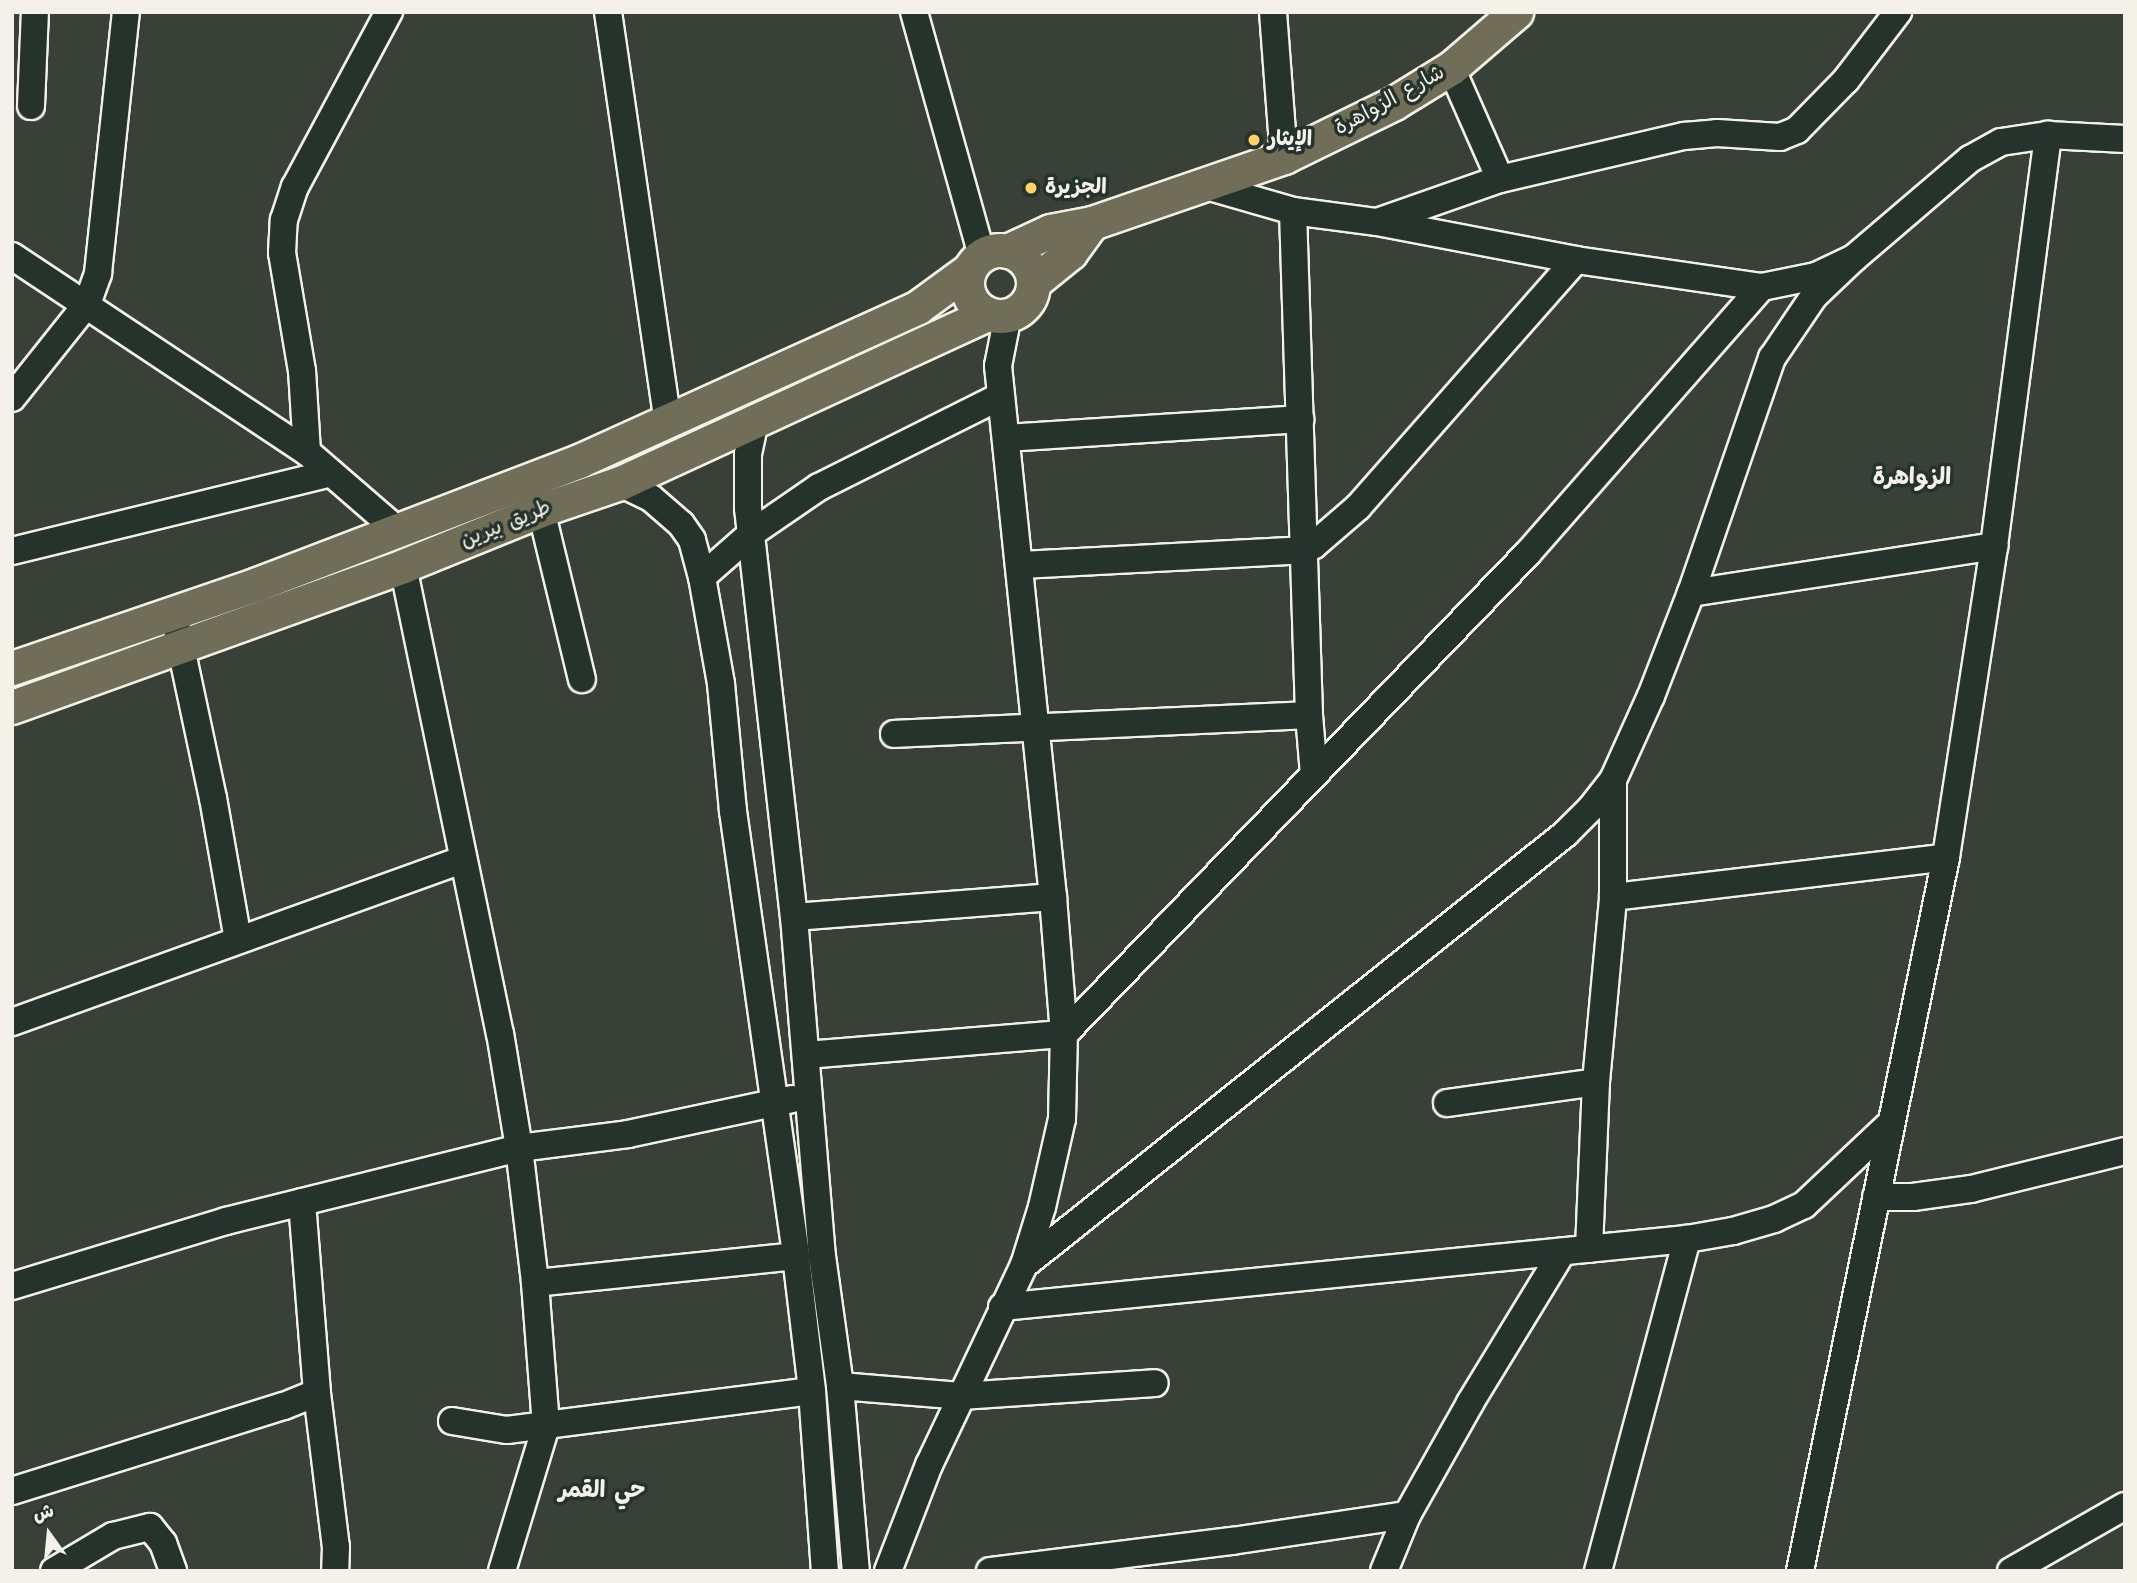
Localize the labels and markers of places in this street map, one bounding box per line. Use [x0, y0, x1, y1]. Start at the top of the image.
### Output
place label: الإيثار [1268, 127, 1312, 153]
marker: الإيثار [1246, 132, 1262, 148]
place label: الجزيرة [1045, 175, 1107, 201]
marker: الجزيرة [1023, 180, 1039, 196]

